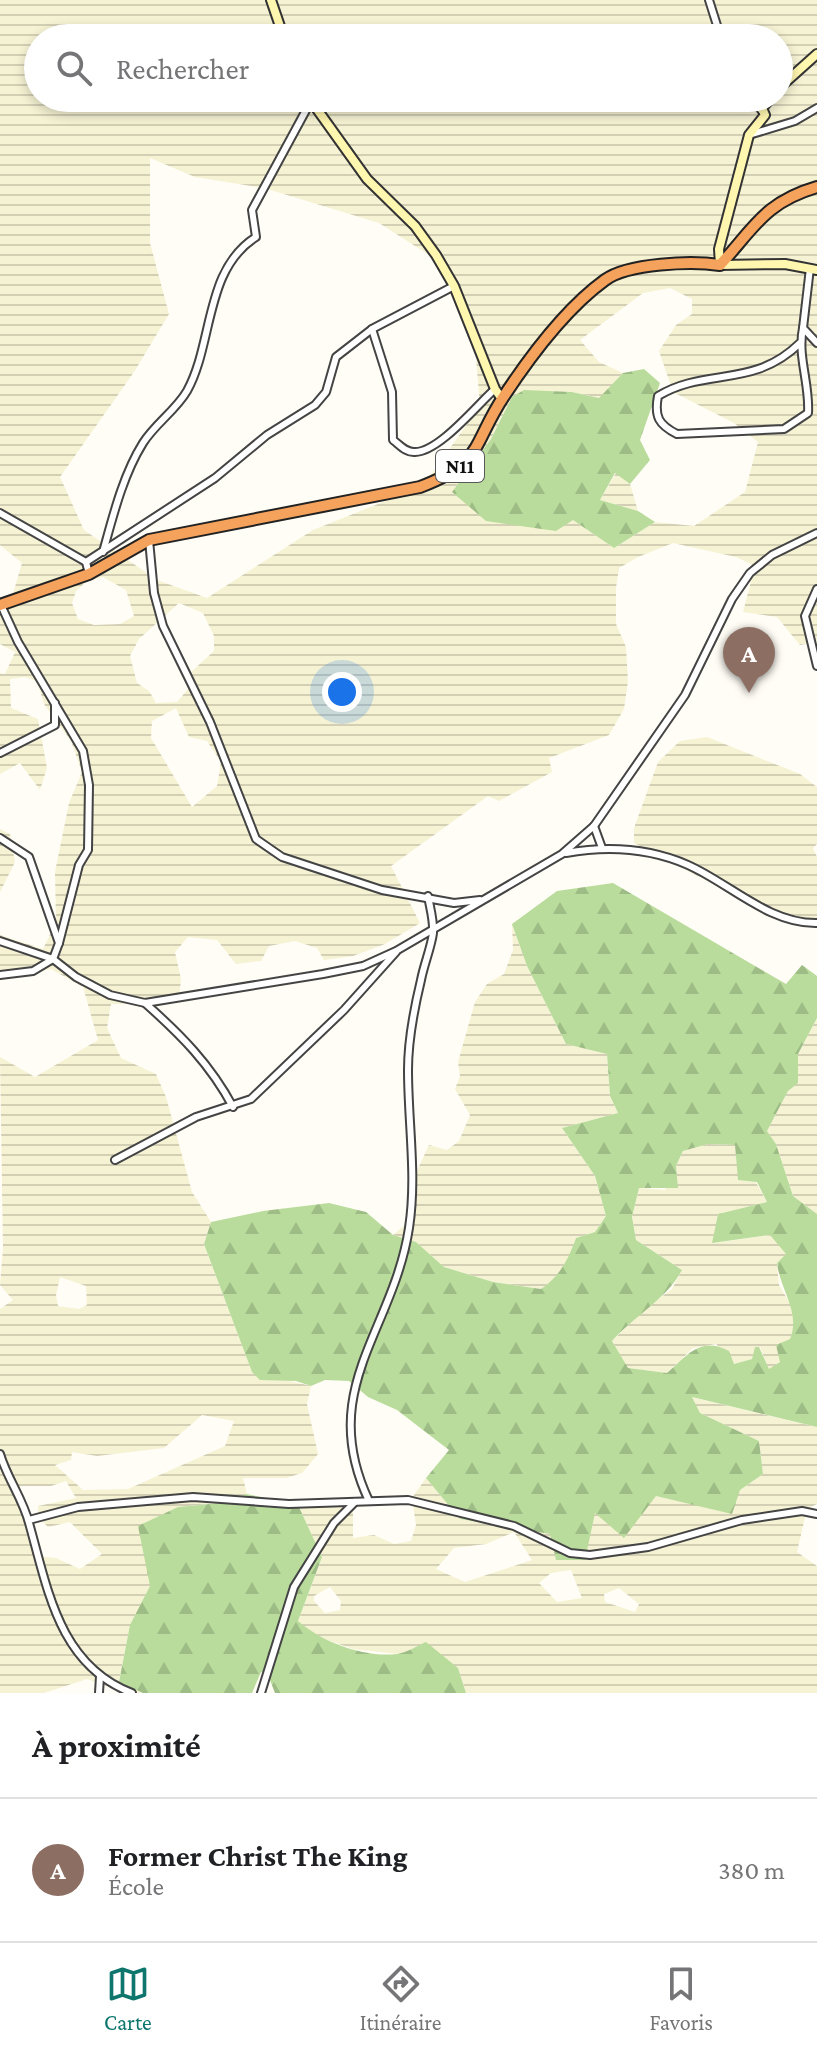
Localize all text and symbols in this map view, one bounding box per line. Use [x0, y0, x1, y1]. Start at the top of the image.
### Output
search box [24, 24, 793, 112]
icon: search [52, 46, 96, 90]
text: Rechercher [116, 52, 249, 85]
road number: N11 [436, 450, 484, 482]
pin: A [723, 627, 775, 693]
your location [322, 672, 362, 712]
text: À proximité [32, 1727, 201, 1764]
text: Former Christ The King [108, 1839, 408, 1872]
text: A [50, 1856, 66, 1885]
text: 380 m [718, 1856, 785, 1885]
text: École [108, 1872, 164, 1901]
tab: Carte [104, 1962, 152, 2035]
tab: Itinéraire [360, 1962, 441, 2035]
tab: Favoris [649, 1962, 713, 2035]

